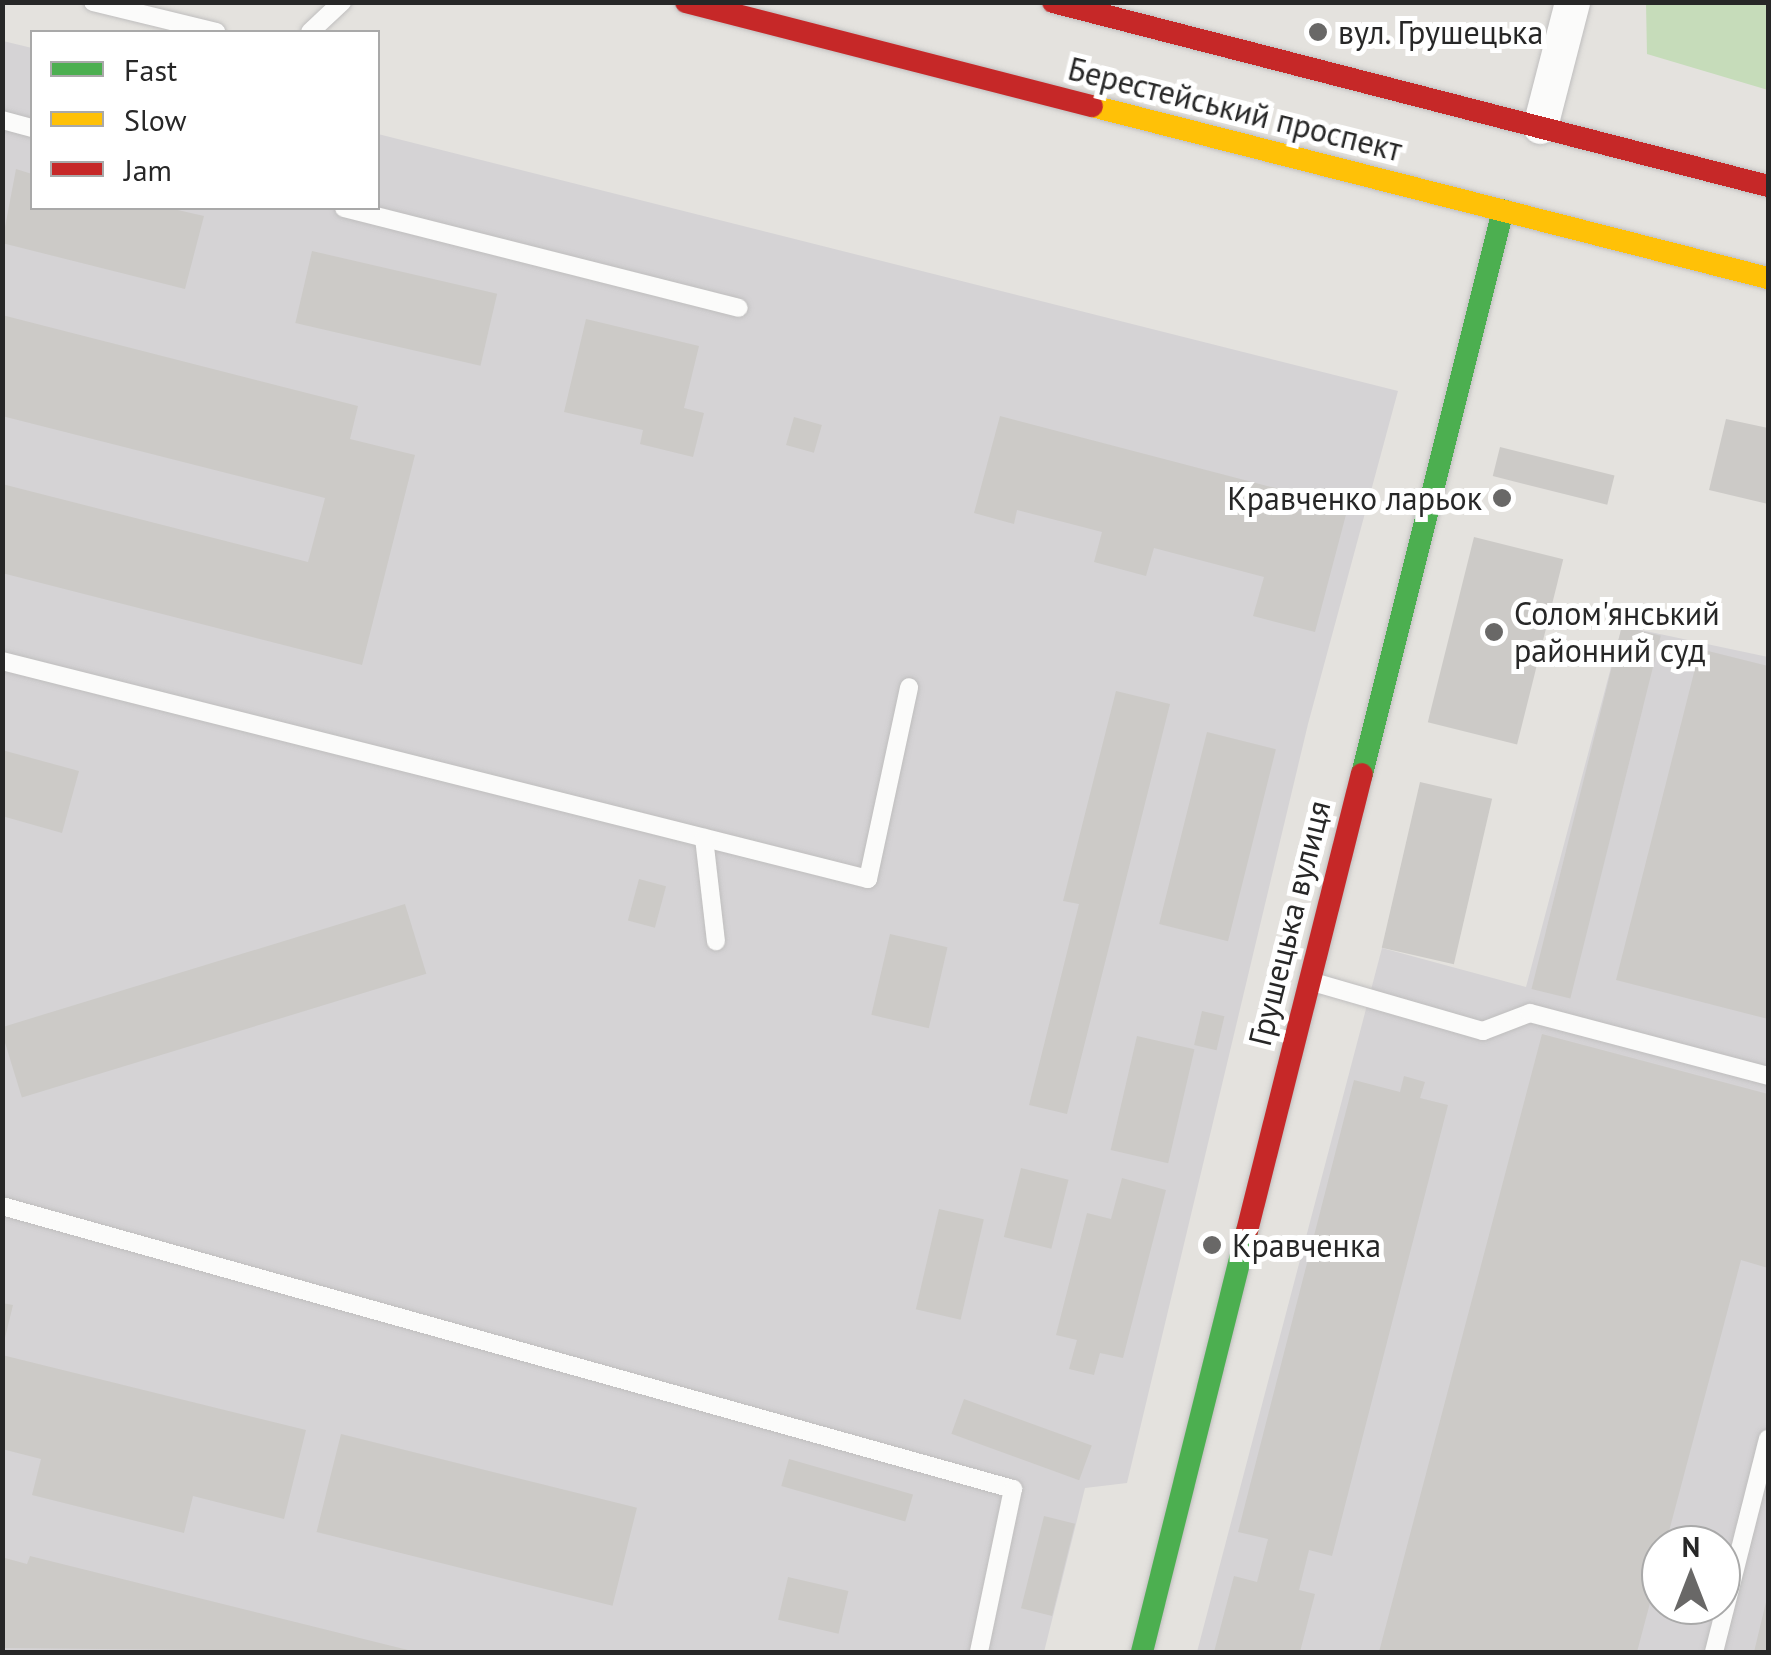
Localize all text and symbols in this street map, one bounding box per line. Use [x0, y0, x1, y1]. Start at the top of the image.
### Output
place label: вул. Грушецька [1338, 13, 1546, 51]
marker: вул. Грушецька [1307, 21, 1329, 43]
legend [30, 30, 380, 210]
street label: Берестейський проспект [1064, 49, 1406, 169]
text: Fast [124, 50, 177, 89]
text: Slow [124, 100, 187, 139]
text: Jam [124, 150, 172, 189]
place label: Кравченко ларьок [1227, 479, 1482, 517]
marker: Кравченко ларьок [1491, 487, 1513, 509]
place label: Солом'янський районний суд [1514, 595, 1720, 670]
marker: Солом'янський районний суд [1483, 621, 1505, 643]
street label: Грушецька вулиця [1240, 797, 1338, 1049]
place label: Кравченка [1232, 1226, 1381, 1264]
marker: Кравченка [1201, 1234, 1223, 1256]
north arrow [1641, 1525, 1741, 1625]
text: N [1682, 1528, 1700, 1565]

